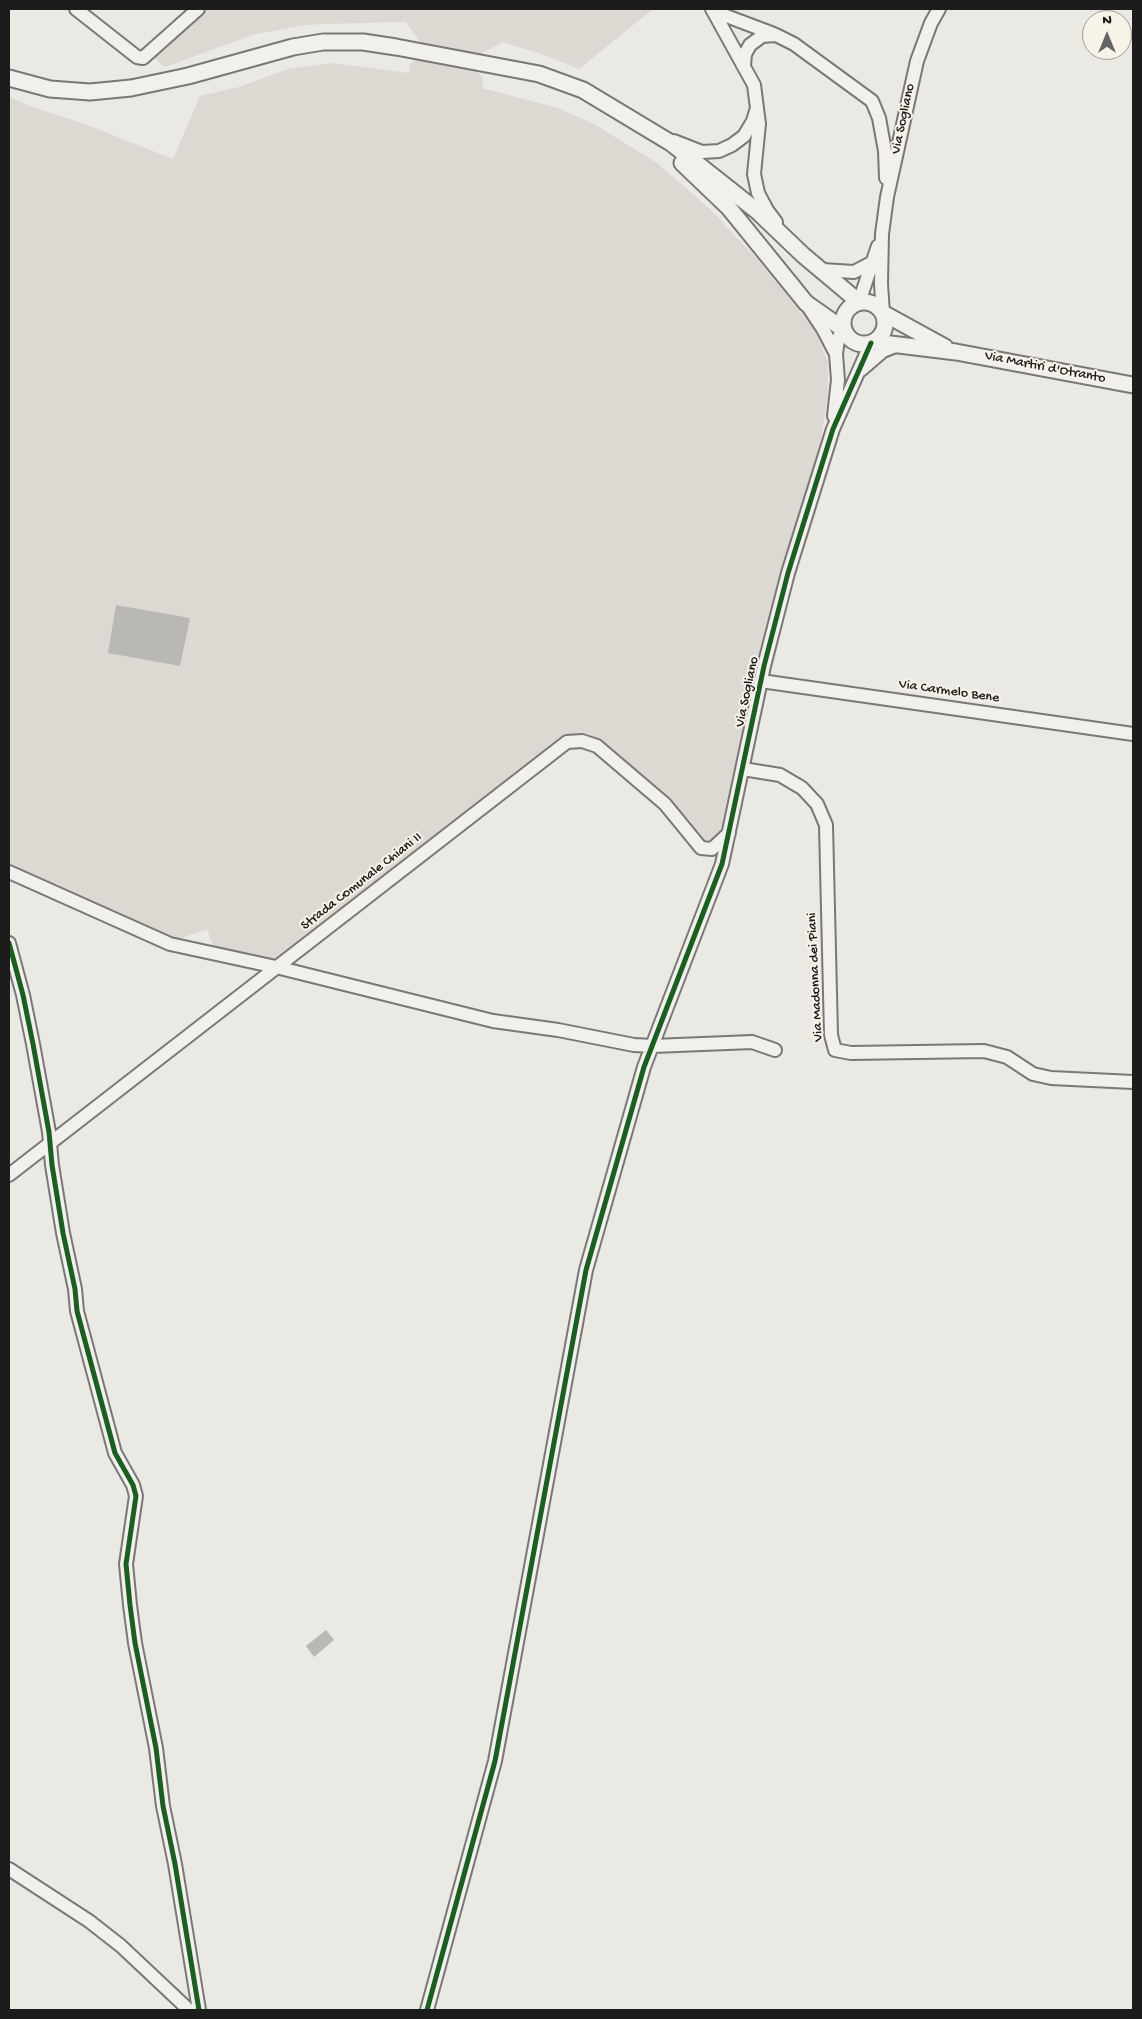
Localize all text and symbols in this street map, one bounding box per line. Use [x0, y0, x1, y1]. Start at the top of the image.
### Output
north arrow [1082, 10, 1132, 60]
text: N [1102, 12, 1112, 29]
street label: Via Sogliano [888, 82, 920, 156]
street label: Via Martiri d'Otranto [983, 348, 1107, 388]
street label: Via Sogliano [732, 655, 764, 729]
street label: Via Carmelo Bene [898, 677, 1000, 707]
street label: Strada Comunale Chiani II [298, 829, 426, 935]
street label: Via Madonna dei Piani [804, 912, 828, 1042]

